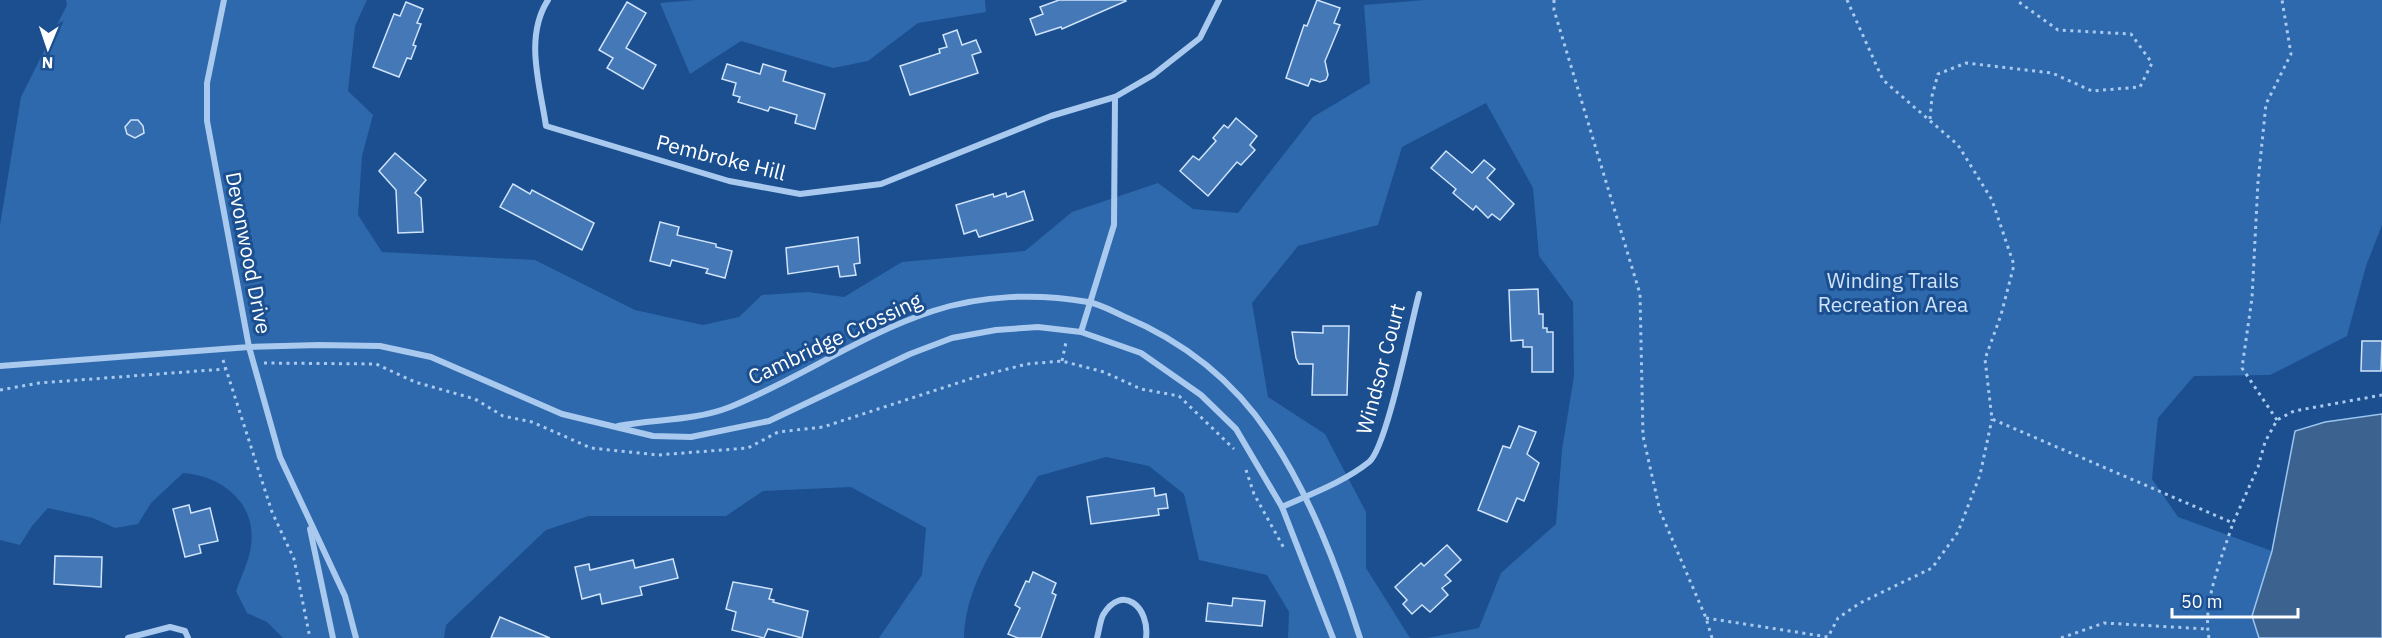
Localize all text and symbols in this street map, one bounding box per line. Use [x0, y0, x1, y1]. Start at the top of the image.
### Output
north arrow [18, 18, 78, 78]
text: N [41, 53, 54, 73]
street label: Pembroke Hill [654, 127, 789, 187]
street label: Devonwood Drive [220, 169, 278, 336]
park label: Winding Trails Recreation Area [1818, 266, 1968, 318]
street label: Cambridge Crossing [743, 286, 926, 391]
street label: Windsor Court [1349, 300, 1411, 437]
scale bar [2172, 581, 2298, 619]
text: 50 m [2181, 590, 2223, 613]

